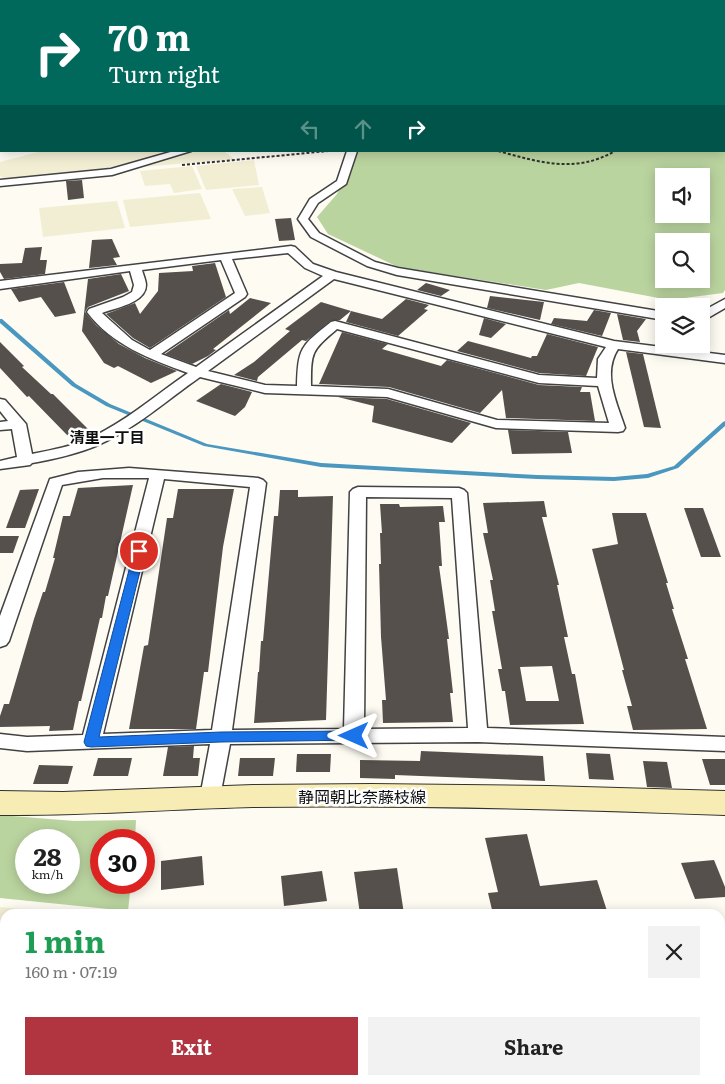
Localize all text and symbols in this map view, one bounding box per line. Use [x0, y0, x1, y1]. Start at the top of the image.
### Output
text: 70 m [108, 10, 190, 62]
icon: right [25, 20, 90, 85]
text: Turn right [108, 57, 220, 90]
icon: left [296, 115, 324, 143]
icon: ahead [349, 115, 377, 143]
icon: right [402, 115, 430, 143]
map controls [655, 168, 710, 353]
button: sound [655, 168, 710, 223]
button: search [655, 233, 710, 288]
button: layers [655, 298, 710, 353]
district label: 清里一丁目 [69, 425, 145, 448]
pin [118, 530, 160, 572]
icon: arrive [125, 537, 153, 565]
position arrow [327, 709, 379, 761]
street label: 静岡朝比奈藤枝線 [298, 784, 426, 808]
speed limit sign: 30 [90, 829, 155, 894]
text: 28 [33, 837, 62, 874]
text: km/h [32, 865, 63, 883]
text: 1 min [25, 918, 105, 962]
button: close [648, 926, 700, 978]
text: 160 m · 07:19 [25, 959, 117, 983]
button: Exit [25, 1017, 358, 1075]
button: Share [368, 1017, 700, 1075]

